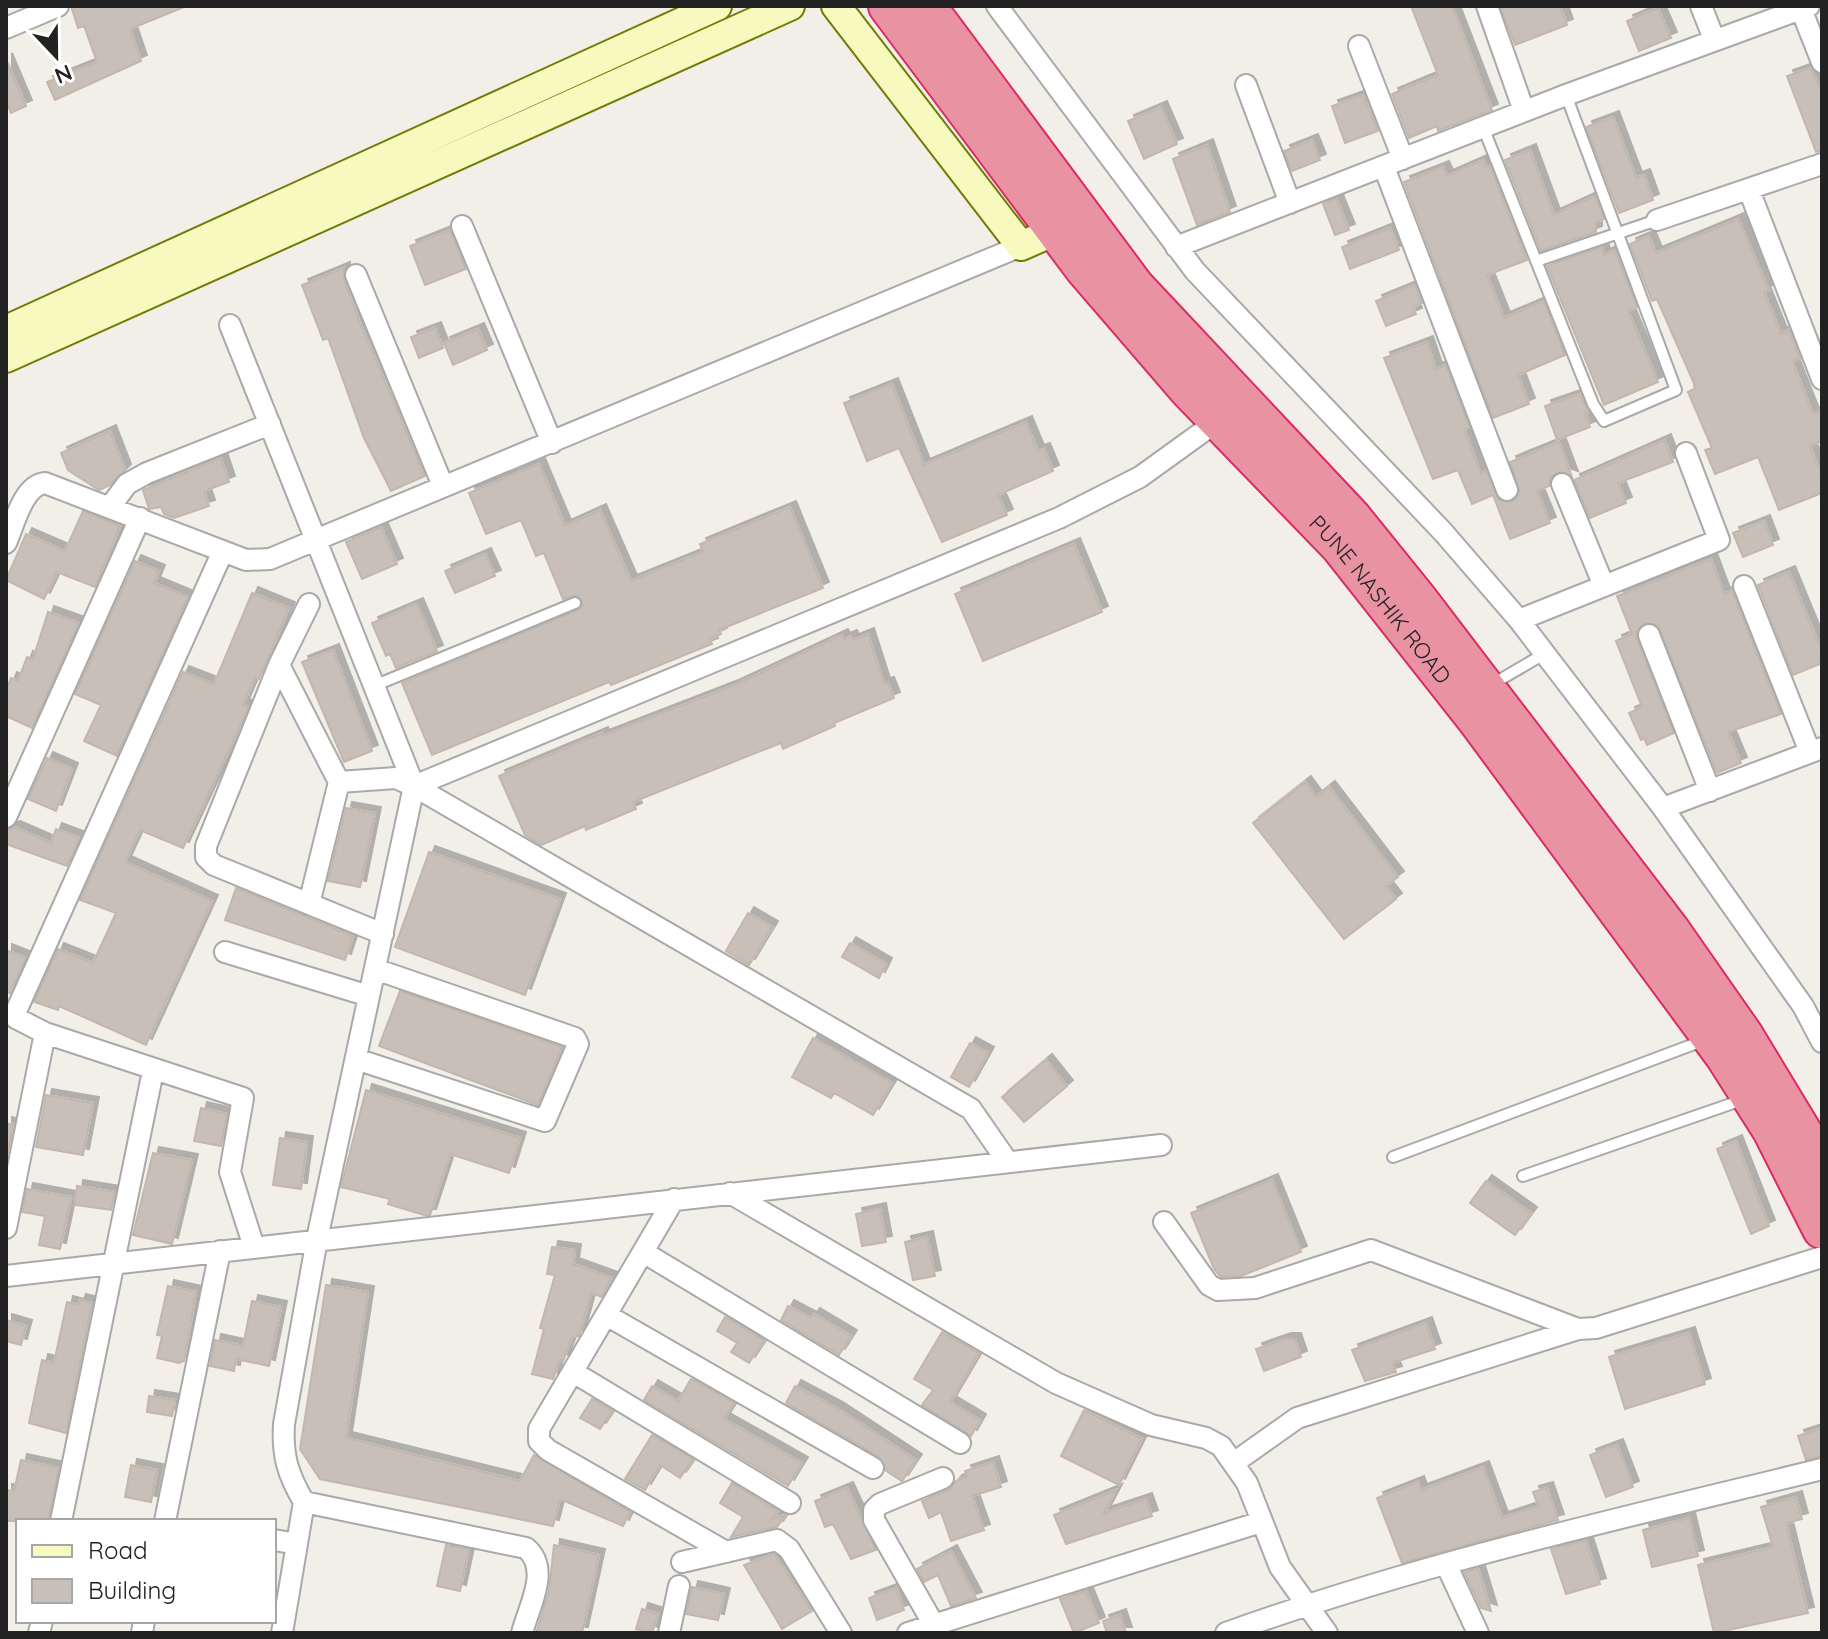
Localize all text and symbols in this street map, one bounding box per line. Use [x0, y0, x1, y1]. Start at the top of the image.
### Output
north arrow [16, 16, 96, 96]
text: N [51, 59, 76, 91]
street label: PUNE NASHIK ROAD [1303, 509, 1457, 689]
legend [16, 1519, 276, 1623]
text: Road [88, 1535, 148, 1565]
text: Building [88, 1575, 176, 1605]

